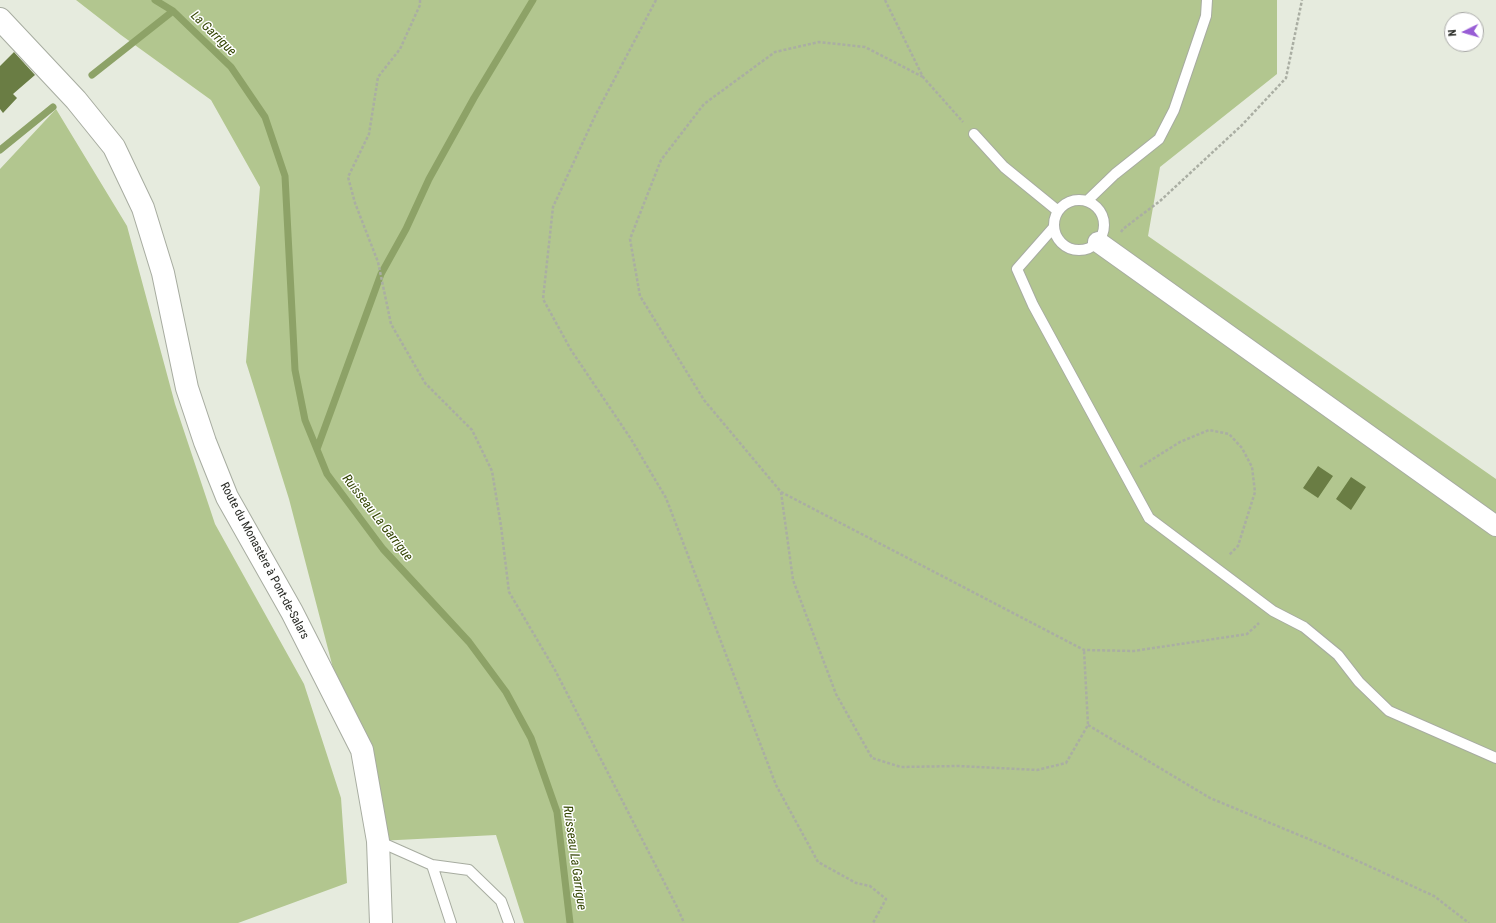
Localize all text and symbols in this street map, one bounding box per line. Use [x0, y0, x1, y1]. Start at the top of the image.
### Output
water label: La Garrigue [187, 8, 239, 60]
north arrow [1444, 12, 1484, 52]
text: N [1446, 29, 1459, 37]
water label: Ruisseau La Garrigue [338, 472, 416, 564]
street label: Route du Monastère à Pont-de-Salars [216, 480, 312, 642]
water label: Ruisseau La Garrigue [559, 805, 589, 911]

